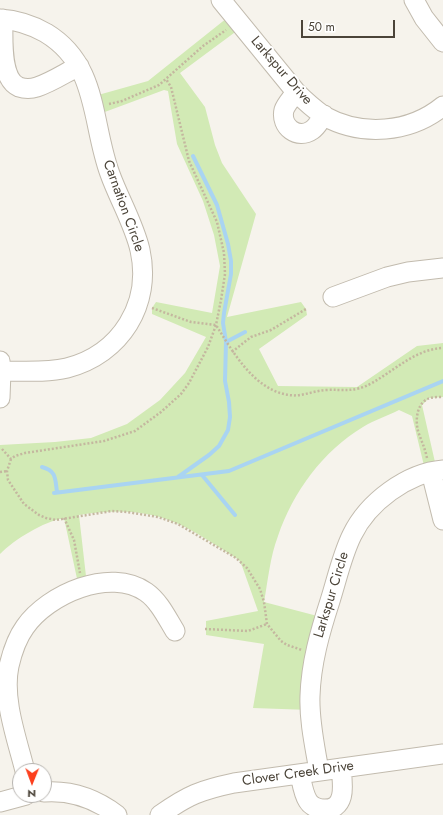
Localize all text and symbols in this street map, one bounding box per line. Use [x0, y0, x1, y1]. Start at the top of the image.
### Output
scale bar [303, 12, 397, 38]
text: 50 m [308, 18, 335, 36]
street label: Larkspur Drive [247, 33, 315, 109]
street label: Carnation Circle [99, 158, 147, 254]
street label: Larkspur Circle [311, 550, 353, 640]
street label: Clover Creek Drive [241, 758, 355, 790]
north arrow [12, 763, 52, 803]
text: N [27, 786, 36, 802]

